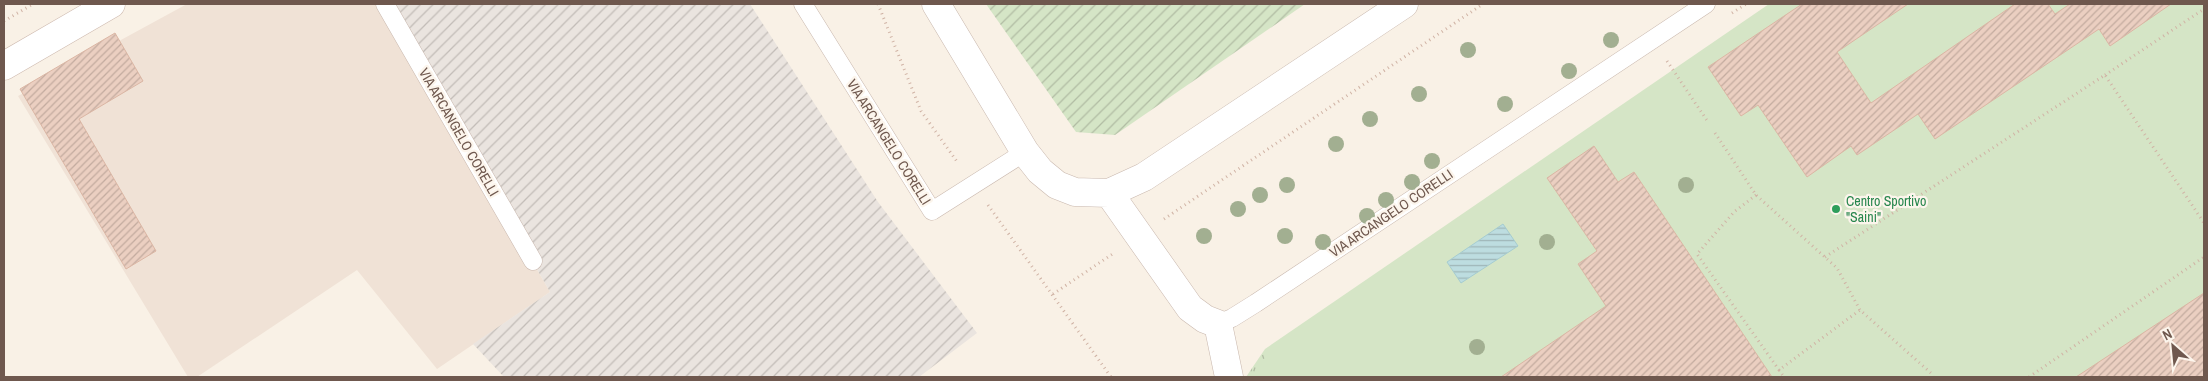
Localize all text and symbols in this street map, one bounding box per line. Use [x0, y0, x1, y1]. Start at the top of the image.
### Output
street label: VIA ARCANGELO CORELLI [415, 65, 503, 199]
street label: VIA ARCANGELO CORELLI [843, 76, 935, 208]
street label: VIA ARCANGELO CORELLI [1326, 165, 1456, 261]
place label: Centro Sportivo "Saini" [1846, 192, 1926, 226]
marker: Centro Sportivo "Saini" [1830, 203, 1842, 215]
north arrow [2148, 321, 2198, 371]
text: N [2159, 325, 2175, 344]

